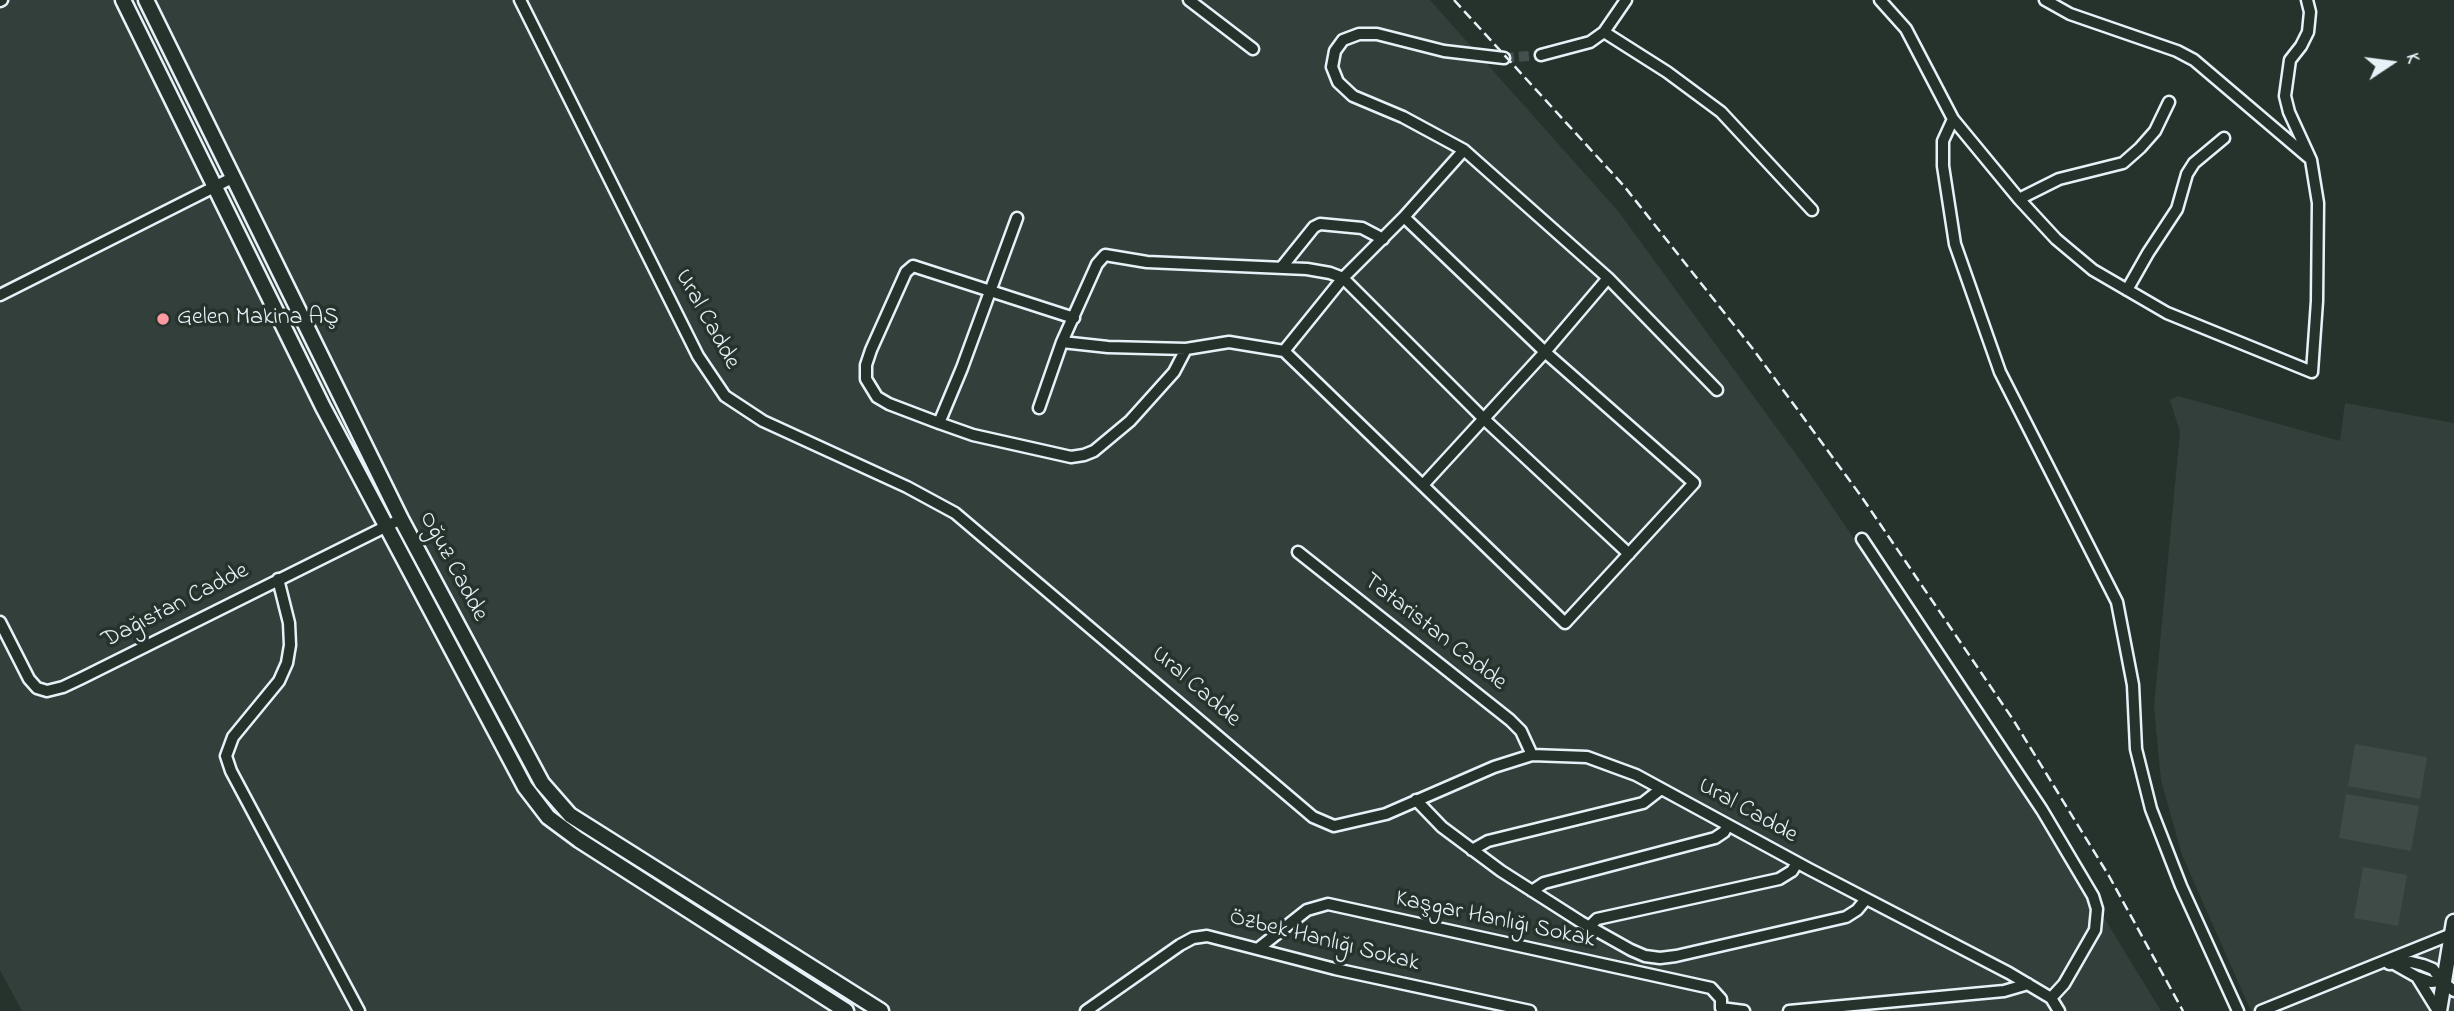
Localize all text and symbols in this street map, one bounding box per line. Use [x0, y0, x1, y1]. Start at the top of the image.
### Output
north arrow [2356, 28, 2426, 98]
text: K [2398, 51, 2426, 66]
street label: Ural Cadde [667, 265, 745, 375]
place label: Gelen Makina AŞ [177, 305, 339, 333]
marker: Gelen Makina AŞ [155, 311, 171, 327]
street label: Oğuz Cadde [411, 507, 493, 627]
street label: Dağıstan Cadde [98, 558, 254, 656]
street label: Tataristan Cadde [1356, 568, 1512, 698]
street label: Ural Cadde [1144, 641, 1246, 735]
street label: Ural Cadde [1692, 773, 1802, 851]
street label: Kaşgar Hanlığı Sokak [1393, 886, 1597, 956]
street label: Özbek Hanlığı Sokak [1226, 904, 1422, 980]

